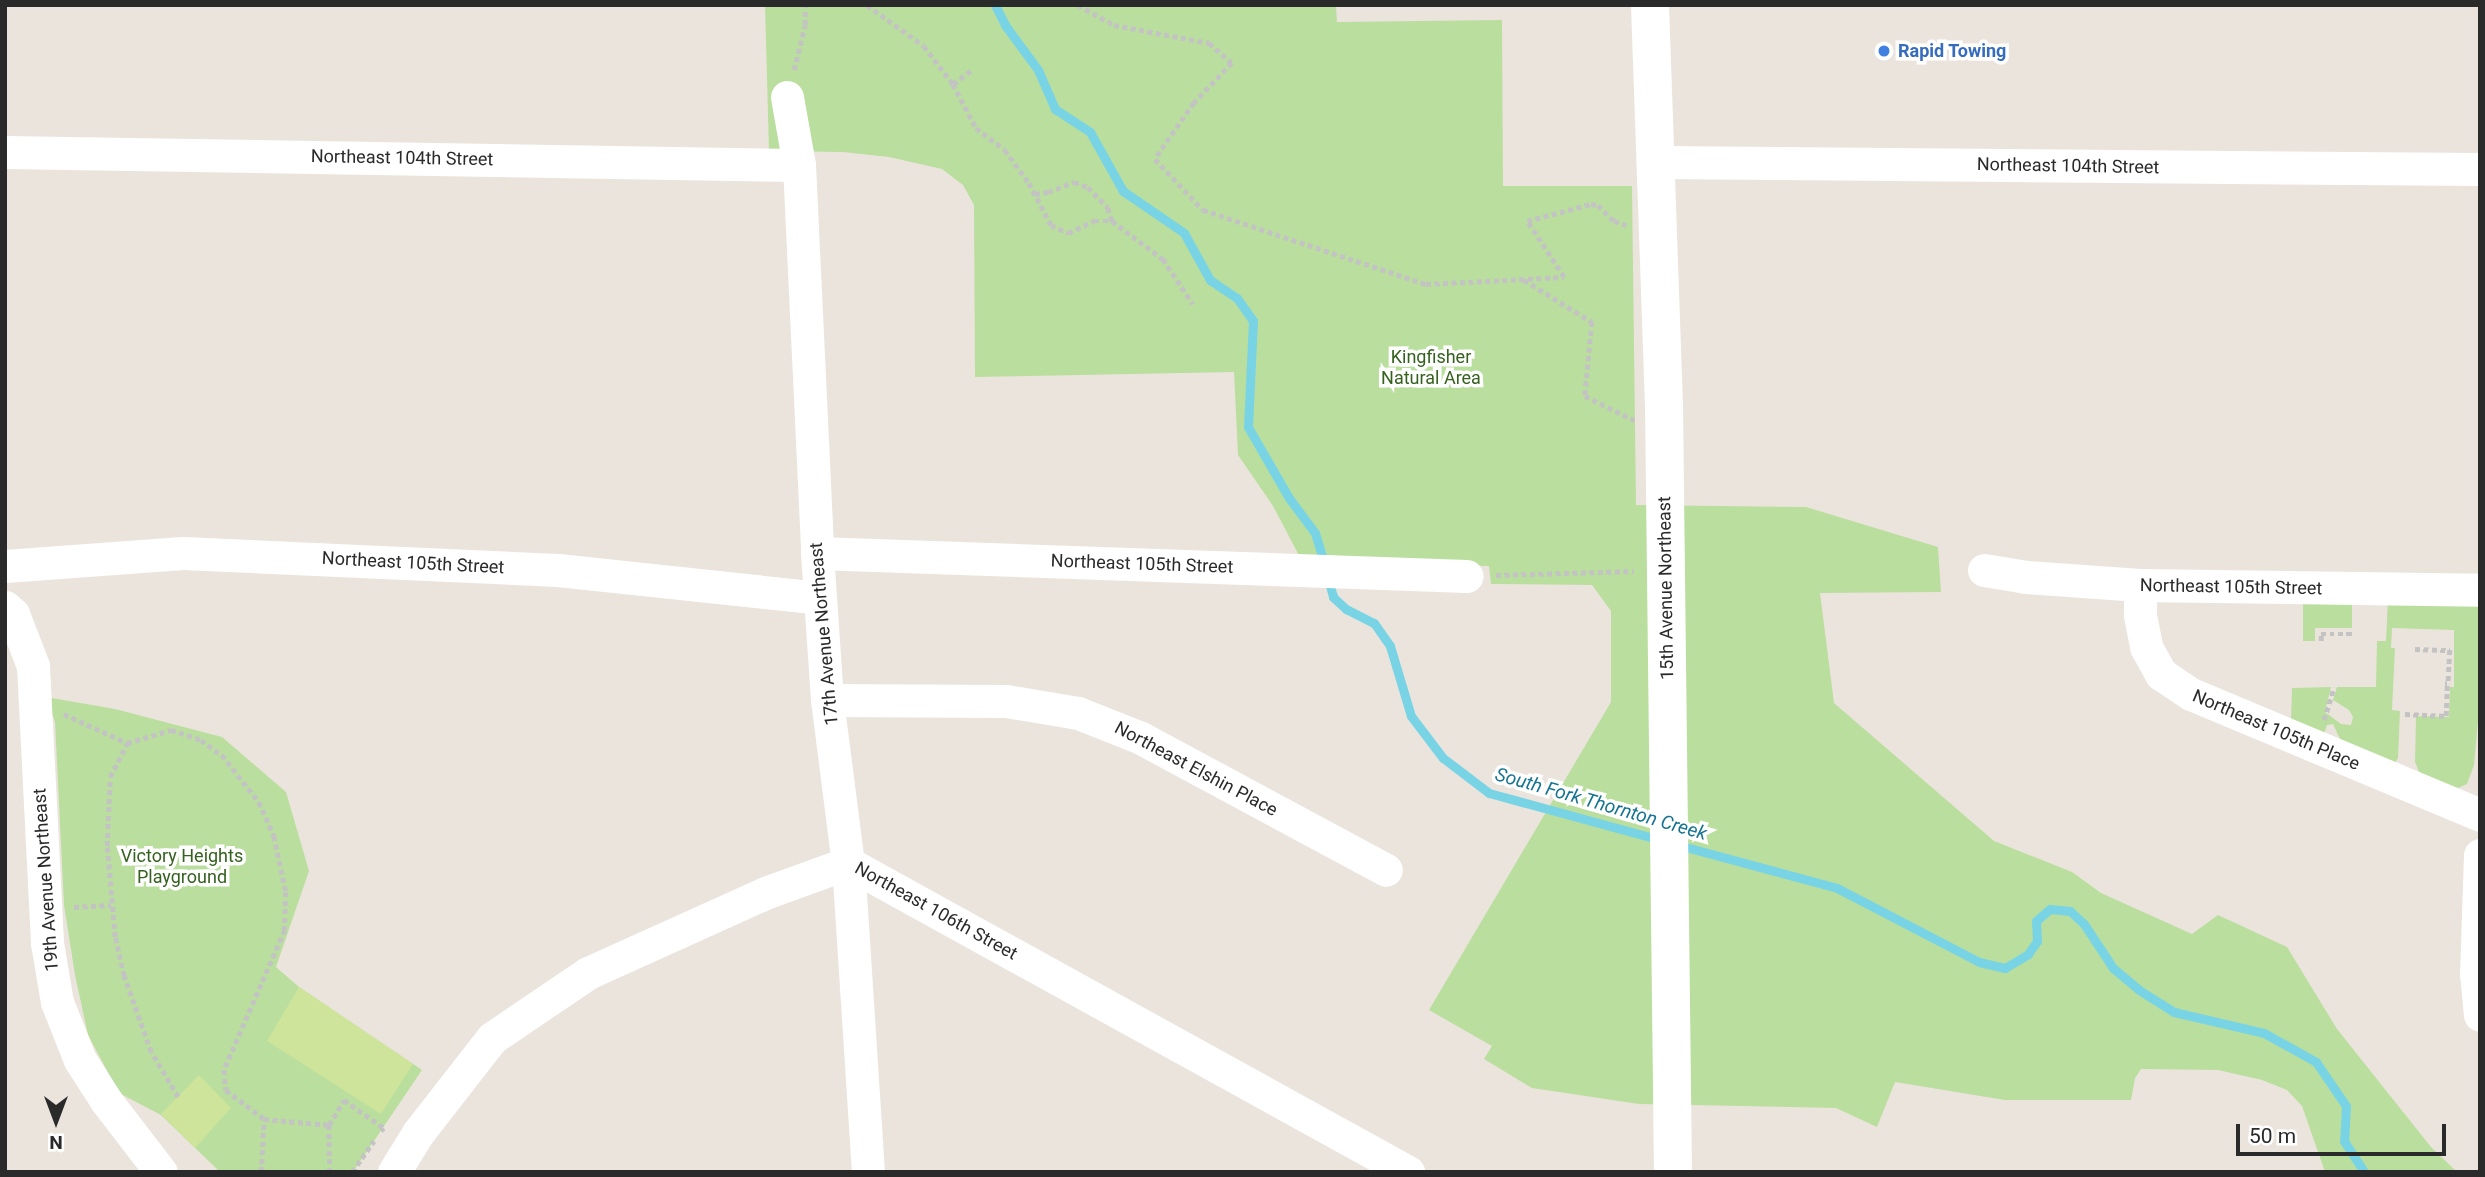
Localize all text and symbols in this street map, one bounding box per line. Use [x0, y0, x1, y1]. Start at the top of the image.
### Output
place label: Rapid Towing [1898, 40, 2007, 62]
marker: Rapid Towing [1876, 43, 1892, 59]
street label: Northeast 104th Street [311, 146, 493, 170]
street label: Northeast 104th Street [1977, 154, 2159, 178]
park label: Kingfisher Natural Area [1381, 347, 1481, 390]
street label: 15th Avenue Northeast [1654, 496, 1678, 680]
street label: 17th Avenue Northeast [805, 542, 843, 726]
street label: Northeast 105th Street [321, 547, 505, 579]
street label: Northeast 105th Street [1050, 550, 1234, 578]
street label: Northeast 105th Street [2140, 575, 2322, 599]
street label: Northeast 105th Place [2189, 685, 2363, 775]
street label: Northeast Elshin Place [1111, 717, 1281, 821]
water label: South Fork Thornton Creek [1492, 763, 1710, 845]
street label: 19th Avenue Northeast [29, 788, 63, 972]
park label: Victory Heights Playground [121, 846, 243, 888]
street label: Northeast 106th Street [851, 857, 1021, 965]
north arrow [21, 1086, 91, 1156]
scale bar [2240, 1110, 2450, 1154]
text: 50 m [2249, 1124, 2296, 1148]
text: N [49, 1131, 63, 1154]

